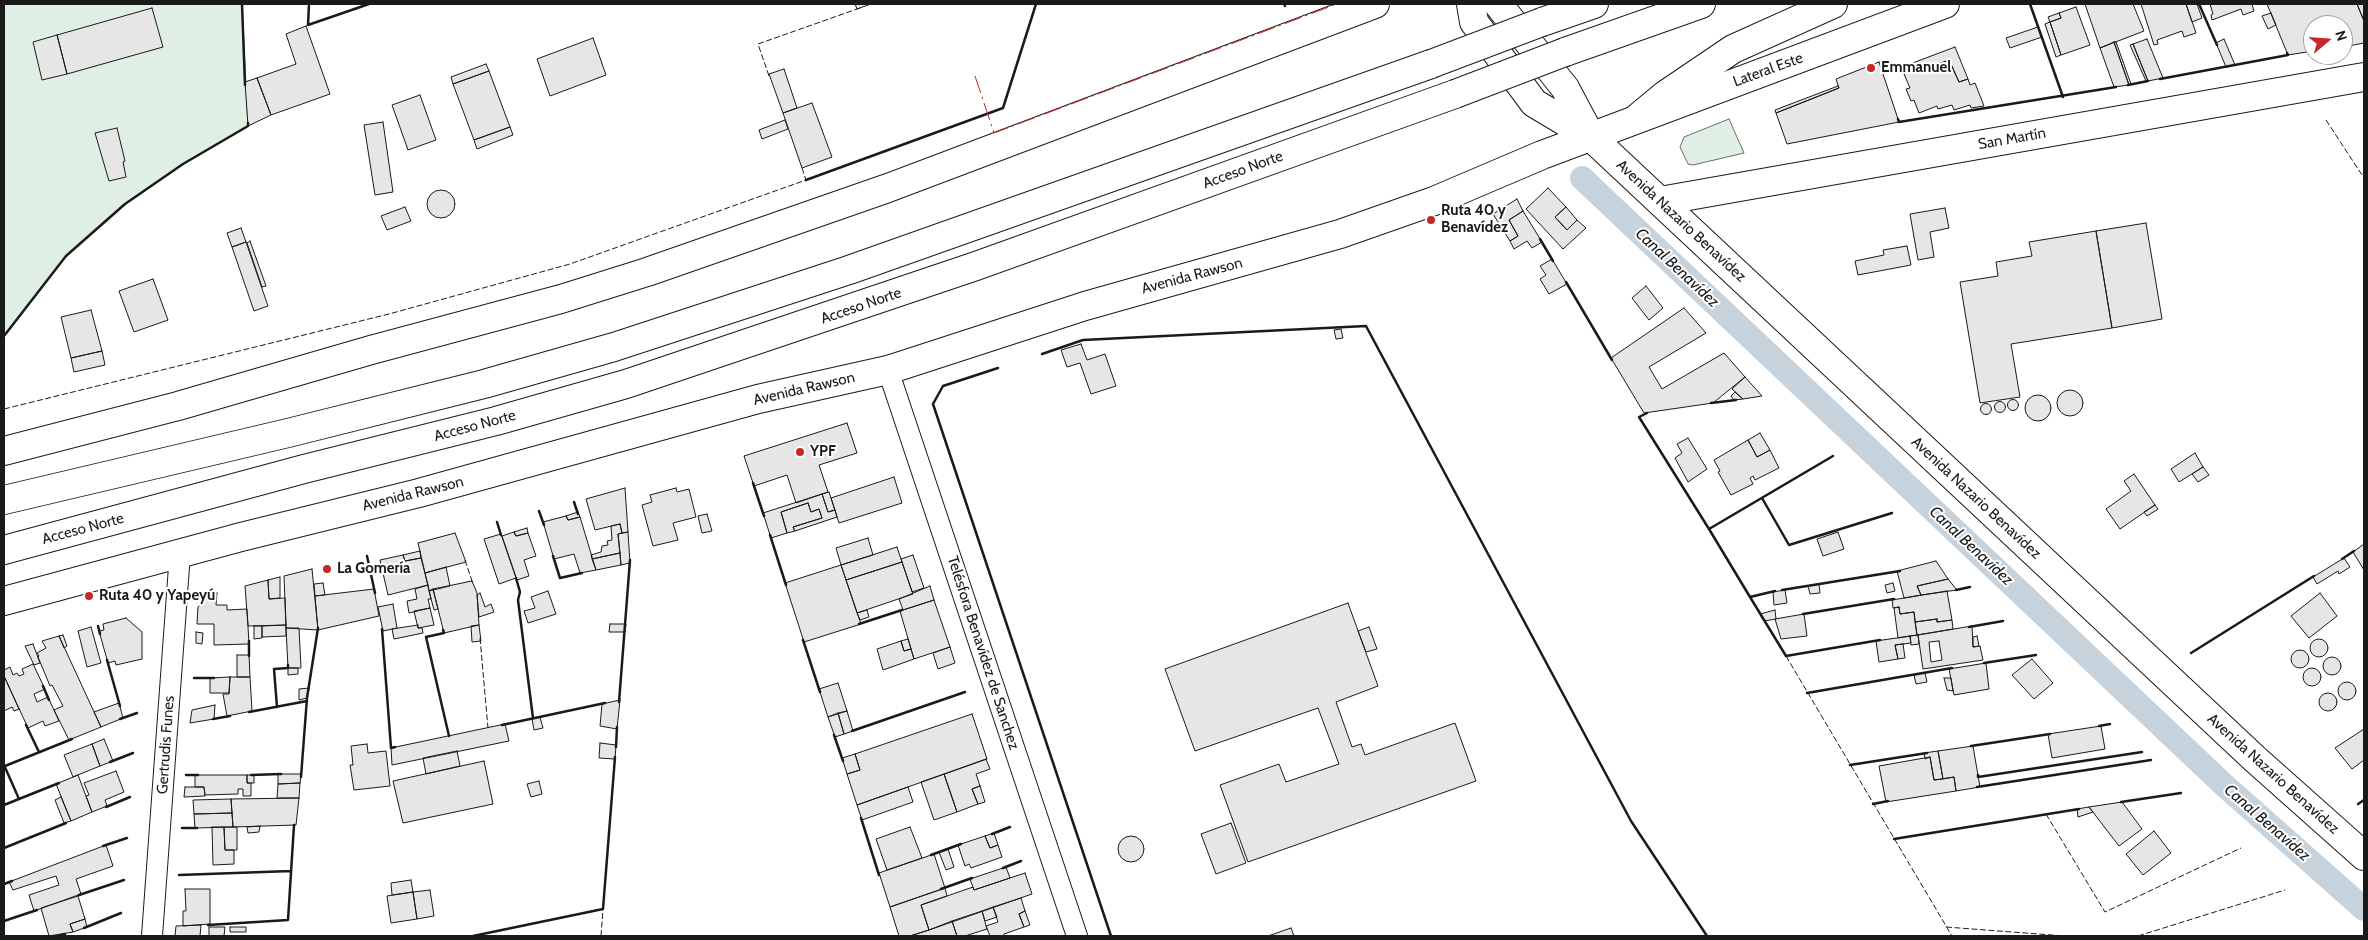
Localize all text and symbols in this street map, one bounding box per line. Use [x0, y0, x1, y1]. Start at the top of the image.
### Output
north arrow [2303, 15, 2353, 65]
text: N [2331, 28, 2351, 43]
street label: Lateral Este [1731, 49, 1805, 91]
place label: Emmanuel [1881, 59, 1951, 77]
marker: Emmanuel [1865, 62, 1877, 74]
street label: San Martín [1977, 124, 2047, 154]
street label: Acceso Norte [1200, 147, 1286, 193]
street label: Avenida Nazario Benavídez [1612, 156, 1750, 286]
place label: Ruta 40 y Benavídez [1441, 202, 1508, 237]
marker: Ruta 40 y Benavídez [1425, 214, 1437, 226]
water label: Canal Benavídez [1631, 224, 1723, 312]
street label: Avenida Rawson [1140, 254, 1244, 298]
street label: Acceso Norte [818, 284, 904, 328]
street label: Avenida Rawson [751, 369, 857, 409]
street label: Acceso Norte [432, 406, 518, 446]
street label: Avenida Nazario Benavídez [1907, 433, 2045, 563]
place label: YPF [810, 443, 836, 461]
marker: YPF [794, 446, 806, 458]
street label: Avenida Rawson [360, 473, 466, 515]
water label: Canal Benavídez [1925, 502, 2017, 590]
street label: Acceso Norte [40, 509, 126, 549]
street label: Telésfora Benavídez de Sanchez [943, 554, 1023, 752]
place label: La Gomería [337, 560, 411, 578]
marker: La Gomería [321, 563, 333, 575]
place label: Ruta 40 y Yapeyú [99, 587, 215, 605]
marker: Ruta 40 y Yapeyú [83, 590, 95, 602]
street label: Gertrudis Funes [154, 695, 178, 795]
street label: Avenida Nazario Benavídez [2203, 710, 2343, 838]
water label: Canal Benavídez [2220, 780, 2314, 866]

